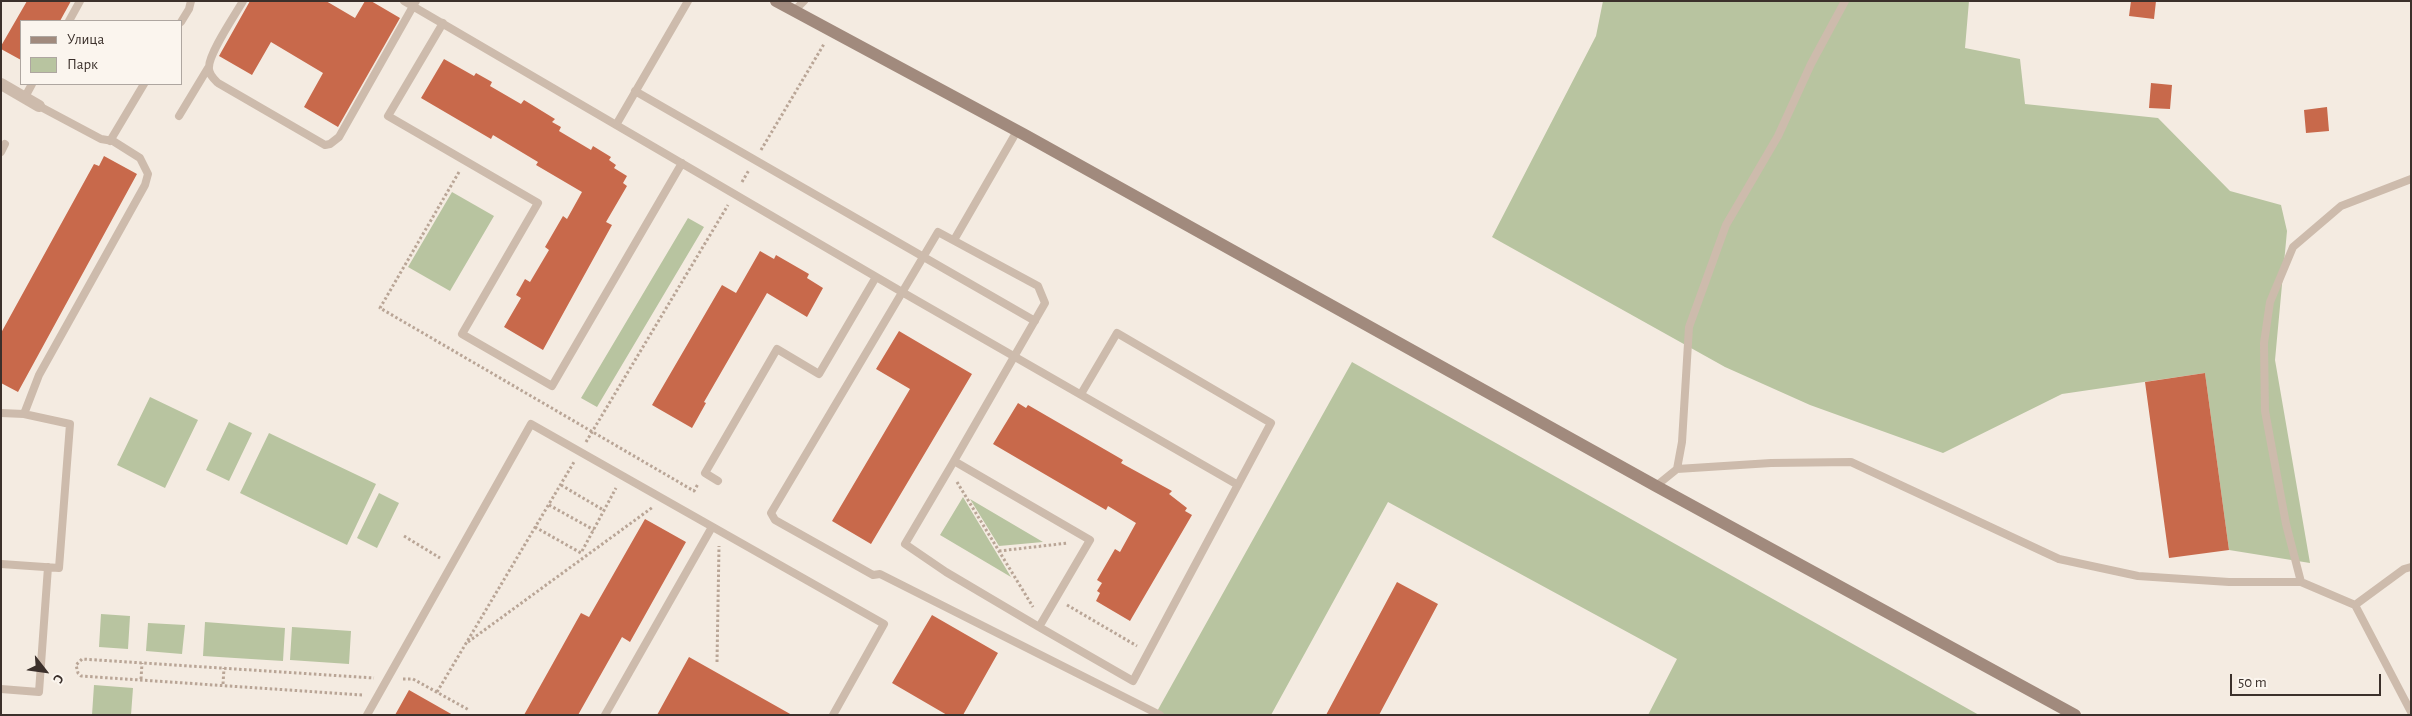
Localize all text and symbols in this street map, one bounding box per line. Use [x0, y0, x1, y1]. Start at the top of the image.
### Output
legend [20, 20, 182, 85]
text: Улица [67, 32, 104, 47]
text: Парк [67, 57, 98, 72]
north arrow [20, 646, 70, 696]
scale bar [2232, 664, 2383, 696]
text: С [50, 672, 66, 685]
text: 50 m [2238, 675, 2267, 690]

